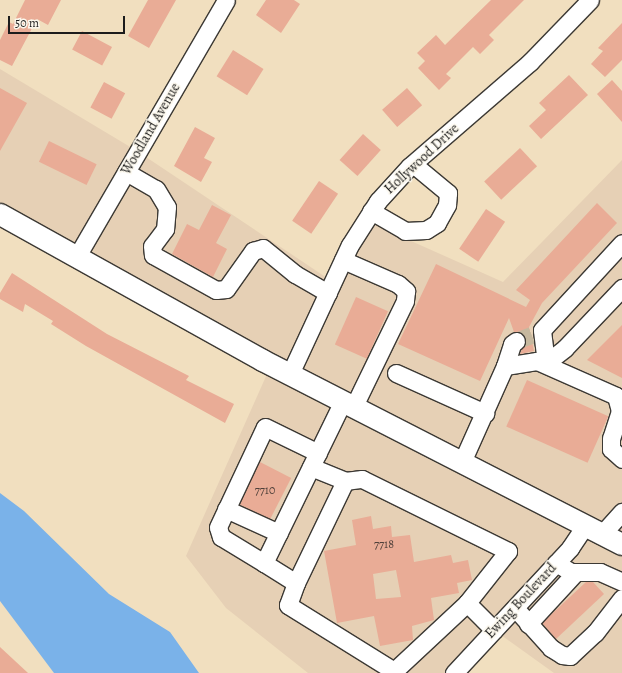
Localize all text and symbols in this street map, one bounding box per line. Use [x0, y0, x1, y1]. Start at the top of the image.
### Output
scale bar [10, 8, 127, 34]
text: 50 m [15, 15, 39, 31]
street label: Woodland Avenue [118, 80, 184, 178]
street label: Hollywood Drive [381, 120, 463, 198]
house number: 7710 [255, 484, 275, 498]
house number: 7718 [374, 538, 394, 552]
street label: Ewing Boulevard [482, 560, 560, 642]

